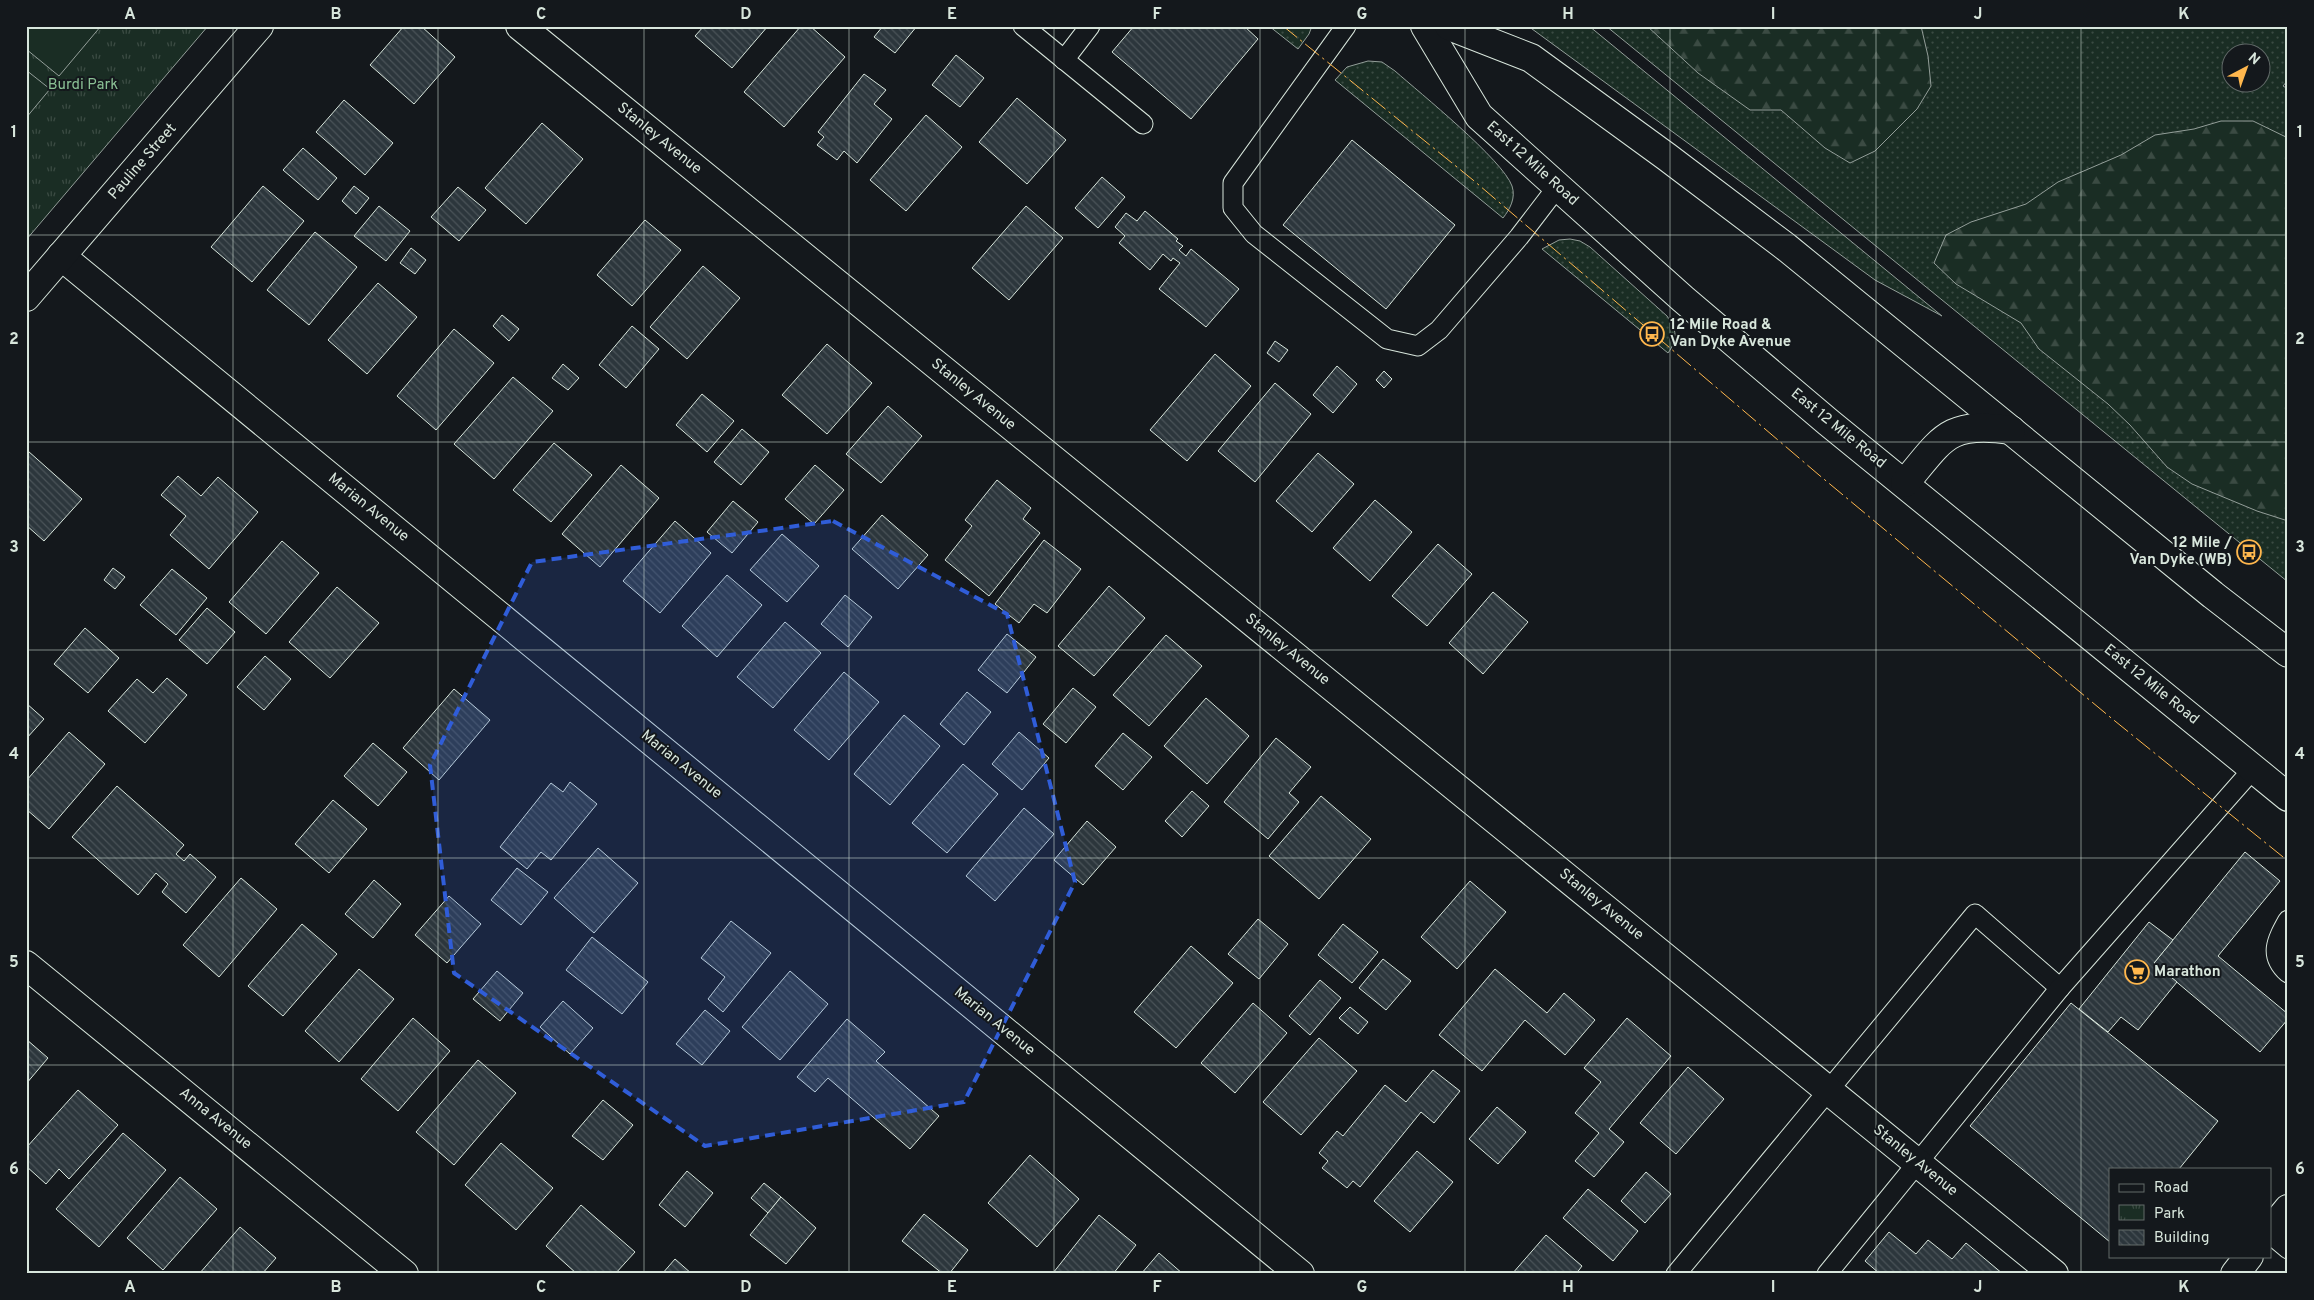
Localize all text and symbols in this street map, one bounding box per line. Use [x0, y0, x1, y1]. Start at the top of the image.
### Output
text: A [124, 5, 136, 25]
text: B [330, 5, 342, 25]
text: C [536, 5, 546, 25]
text: D [740, 5, 752, 25]
text: E [947, 5, 957, 25]
text: F [1152, 5, 1162, 25]
text: G [1357, 5, 1367, 25]
text: H [1562, 5, 1574, 25]
text: I [1771, 5, 1775, 25]
text: J [1974, 5, 1982, 25]
text: K [2178, 5, 2190, 25]
north arrow [2222, 42, 2272, 92]
text: N [2244, 50, 2263, 69]
park label: Burdi Park [48, 76, 118, 95]
street label: Stanley Avenue [613, 99, 705, 179]
street label: East 12 Mile Road [1482, 118, 1582, 210]
street label: Pauline Street [105, 120, 181, 204]
text: 1 [11, 123, 17, 143]
text: 1 [2297, 123, 2303, 143]
place label: 12 Mile Road & Van Dyke Avenue [1670, 316, 1791, 352]
bus stop icon: 12 Mile Road & Van Dyke Avenue [1639, 321, 1665, 347]
text: 2 [9, 330, 19, 350]
text: 2 [2295, 330, 2305, 350]
street label: Stanley Avenue [927, 355, 1019, 435]
street label: East 12 Mile Road [1786, 385, 1890, 473]
street label: Marian Avenue [324, 470, 412, 546]
place label: 12 Mile / Van Dyke (WB) [2129, 534, 2232, 570]
text: 3 [9, 538, 19, 558]
text: 3 [2295, 538, 2305, 558]
bus stop icon: 12 Mile / Van Dyke (WB) [2236, 539, 2262, 565]
street label: Stanley Avenue [1241, 610, 1333, 690]
street label: East 12 Mile Road [2099, 641, 2203, 729]
street label: Marian Avenue [637, 727, 725, 803]
text: 4 [9, 745, 19, 765]
text: 4 [2295, 745, 2305, 765]
street label: Stanley Avenue [1555, 865, 1647, 945]
text: 5 [9, 953, 19, 973]
text: 5 [2295, 953, 2305, 973]
supermarket icon: Marathon [2124, 959, 2150, 985]
place label: Marathon [2154, 963, 2221, 982]
street label: Marian Avenue [950, 984, 1038, 1060]
street label: Anna Avenue [175, 1084, 255, 1154]
street label: Stanley Avenue [1869, 1121, 1961, 1201]
text: 6 [9, 1160, 19, 1180]
text: 6 [2295, 1160, 2305, 1180]
legend [2109, 1168, 2272, 1258]
text: Road [2154, 1179, 2189, 1198]
text: Park [2154, 1205, 2185, 1224]
text: Building [2154, 1229, 2209, 1248]
text: A [124, 1278, 136, 1298]
text: B [330, 1278, 342, 1298]
text: C [536, 1278, 546, 1298]
text: D [740, 1278, 752, 1298]
text: E [947, 1278, 957, 1298]
text: F [1152, 1278, 1162, 1298]
text: G [1357, 1278, 1367, 1298]
text: H [1562, 1278, 1574, 1298]
text: I [1771, 1278, 1775, 1298]
text: J [1974, 1278, 1982, 1298]
text: K [2178, 1278, 2190, 1298]

